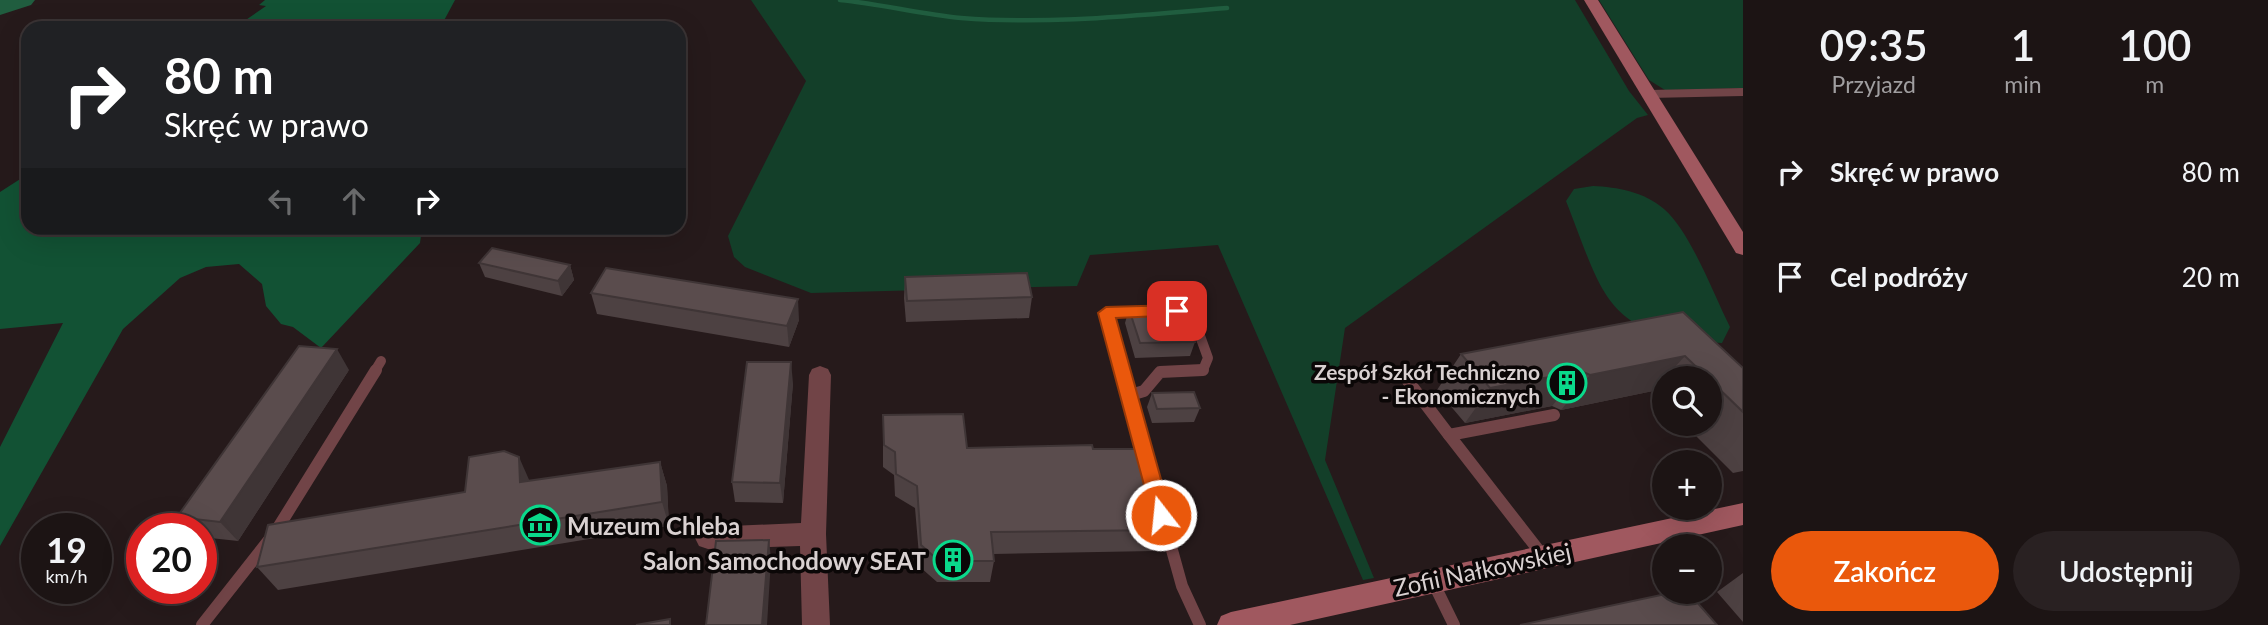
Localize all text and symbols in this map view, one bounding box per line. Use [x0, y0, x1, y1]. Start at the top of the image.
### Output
text: 09:35 [1820, 20, 1928, 70]
text: 1 [2011, 20, 2035, 70]
text: 100 [2118, 20, 2191, 70]
text: 80 m [164, 46, 274, 104]
icon: right [49, 49, 140, 140]
text: Przyjazd [1832, 70, 1916, 98]
text: min [2004, 70, 2042, 98]
text: m [2145, 70, 2164, 98]
text: Skręć w prawo [164, 105, 369, 144]
icon: right [1771, 153, 1809, 191]
text: Skręć w prawo [1830, 156, 1999, 188]
text: 80 m [2182, 156, 2240, 188]
icon: left [262, 182, 300, 220]
icon: ahead [335, 182, 373, 220]
icon: right [408, 182, 446, 220]
icon: arrive [1771, 258, 1809, 296]
text: Cel podróży [1830, 261, 1968, 293]
text: 20 m [2182, 261, 2240, 293]
pin [1147, 281, 1207, 341]
icon: arrive [1158, 292, 1196, 330]
place label: Zespół Szkół Techniczno - Ekonomicznych [1314, 359, 1540, 408]
building icon: Zespół Szkół Techniczno - Ekonomicznych [1546, 362, 1588, 404]
map controls [1652, 366, 1722, 604]
button: search [1652, 366, 1722, 436]
button: + [1652, 450, 1722, 520]
position arrow [1124, 478, 1198, 552]
museum icon: Muzeum Chleba [519, 504, 561, 546]
place label: Muzeum Chleba [567, 511, 740, 540]
speed limit sign: 20 [126, 513, 217, 604]
text: 19 [46, 528, 87, 570]
button: Zakończ [1771, 531, 1999, 611]
button: Udostępnij [2013, 531, 2240, 611]
button: − [1652, 534, 1722, 604]
street label: Zofii Nałkowskiej [1391, 536, 1573, 602]
building icon: Salon Samochodowy SEAT [932, 539, 974, 581]
place label: Salon Samochodowy SEAT [643, 546, 927, 575]
text: km/h [45, 565, 88, 587]

